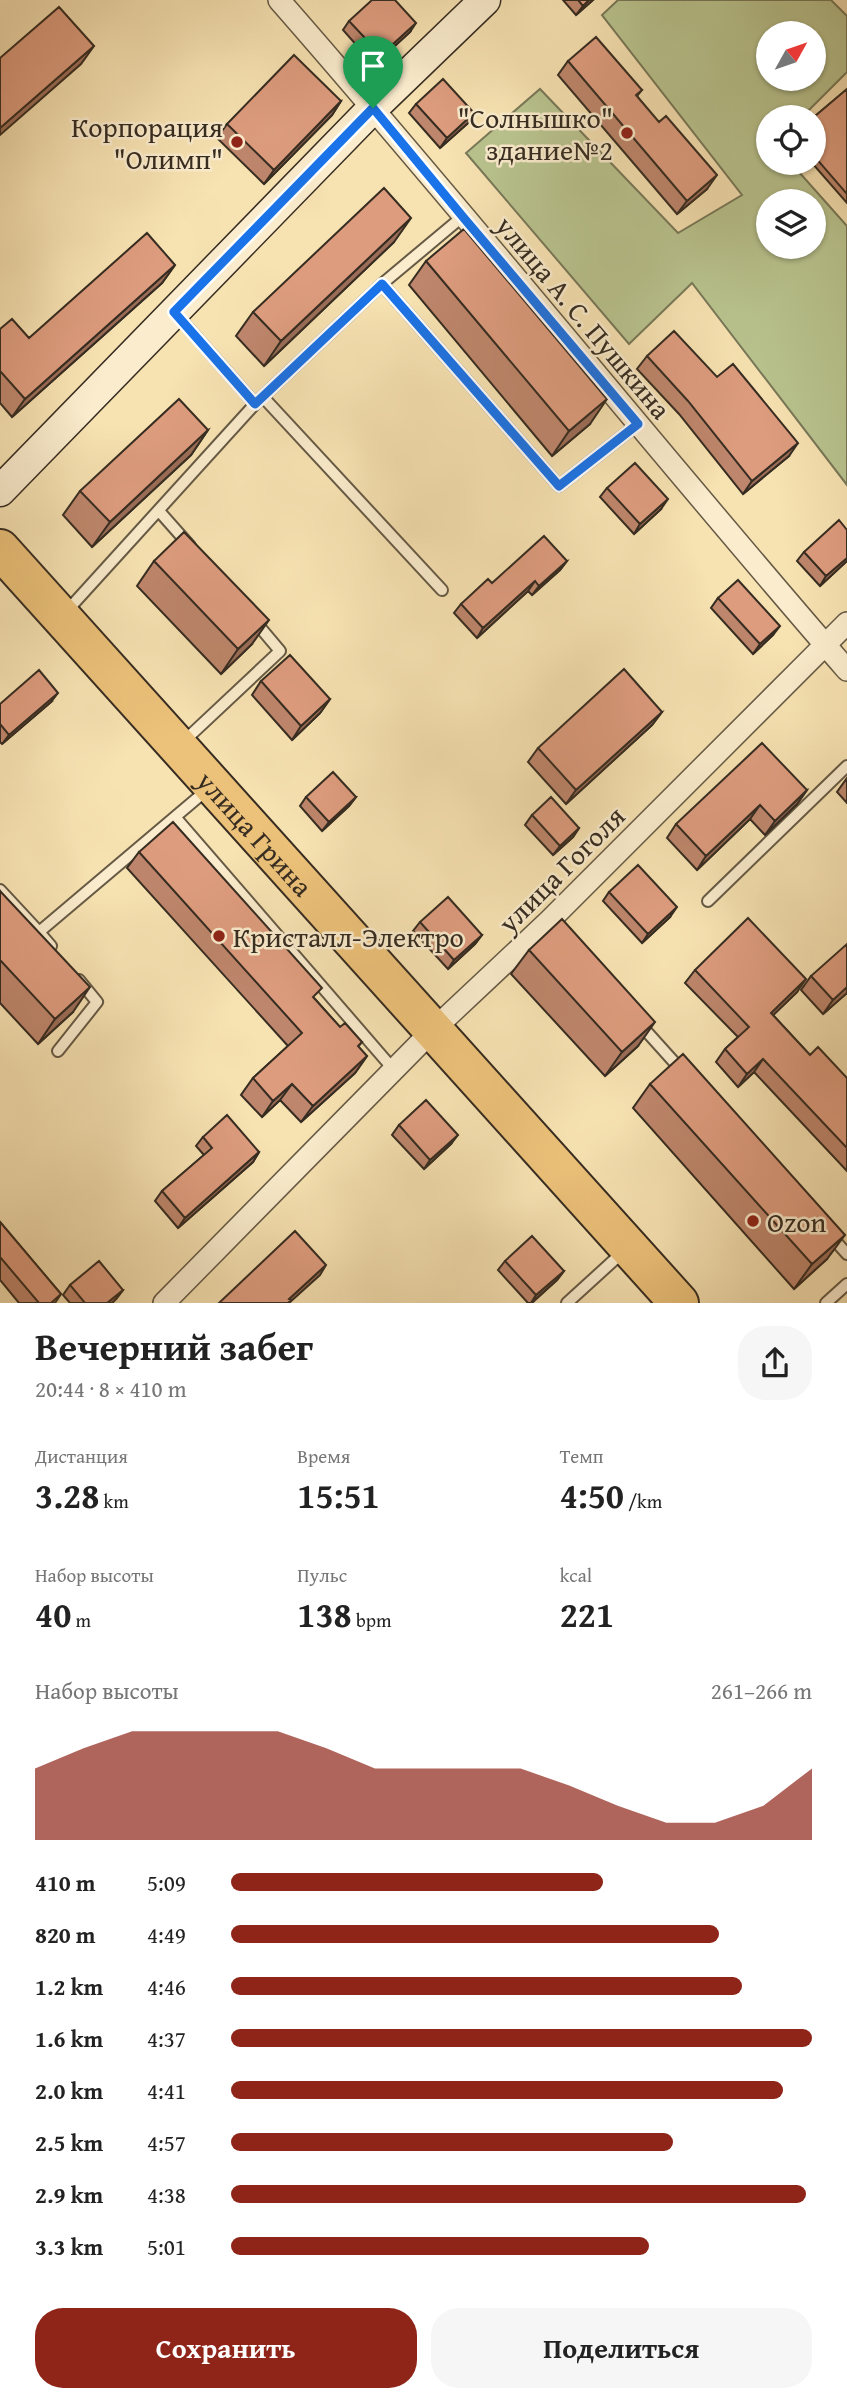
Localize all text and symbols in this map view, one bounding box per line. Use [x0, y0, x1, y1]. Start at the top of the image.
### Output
north arrow [756, 21, 826, 91]
map controls [756, 21, 826, 259]
pin [343, 36, 403, 108]
icon: arrive [354, 47, 392, 85]
place label: "Солнышко" здание№2 [457, 97, 613, 170]
button: locate [756, 105, 826, 175]
place label: Корпорация "Олимп" [71, 106, 223, 179]
marker: "Солнышко" здание№2 [619, 125, 635, 141]
marker: Корпорация "Олимп" [229, 134, 245, 150]
button: layers [756, 189, 826, 259]
street label: улица А. С. Пушкина [486, 206, 682, 428]
street label: улица Грина [187, 760, 324, 905]
street label: улица Гоголя [487, 796, 634, 943]
place label: Кристалл-Электро [233, 916, 464, 957]
marker: Кристалл-Электро [211, 928, 227, 944]
place label: Ozon [767, 1201, 827, 1242]
marker: Ozon [745, 1213, 761, 1229]
text: Вечерний забег [35, 1318, 313, 1374]
button: share [738, 1326, 812, 1400]
text: 20:44 · 8 × 410 m [35, 1372, 187, 1405]
text: Дистанция [35, 1442, 128, 1470]
text: Время [297, 1442, 350, 1470]
text: Темп [560, 1442, 604, 1470]
text: 3.28 [35, 1470, 99, 1521]
text: 15:51 [297, 1470, 380, 1521]
text: 4:50 [560, 1470, 624, 1521]
text: km [99, 1487, 129, 1515]
text: /km [624, 1487, 662, 1515]
text: Набор высоты [35, 1561, 154, 1589]
text: Пульс [297, 1561, 347, 1589]
text: kcal [560, 1561, 592, 1589]
text: 40 [35, 1589, 71, 1640]
text: 138 [297, 1589, 352, 1640]
text: 221 [560, 1589, 614, 1640]
text: m [71, 1606, 91, 1634]
text: bpm [352, 1606, 392, 1634]
text: Набор высоты [35, 1674, 179, 1707]
text: 261–266 m [711, 1674, 812, 1707]
text: 410 m [35, 1866, 96, 1899]
text: 5:09 [147, 1866, 186, 1899]
text: 820 m [35, 1918, 96, 1951]
text: 4:49 [147, 1918, 186, 1951]
text: 1.2 km [35, 1970, 103, 2003]
text: 4:46 [147, 1970, 186, 2003]
text: 1.6 km [35, 2022, 103, 2055]
text: 4:37 [147, 2022, 186, 2055]
text: 2.0 km [35, 2074, 103, 2107]
text: 4:41 [147, 2074, 186, 2107]
text: 2.5 km [35, 2126, 103, 2159]
text: 4:57 [147, 2126, 186, 2159]
text: 2.9 km [35, 2178, 103, 2211]
text: 4:38 [147, 2178, 186, 2211]
text: 3.3 km [35, 2230, 103, 2263]
text: 5:01 [147, 2230, 186, 2263]
button: Сохранить [35, 2308, 417, 2388]
button: Поделиться [431, 2308, 812, 2388]

